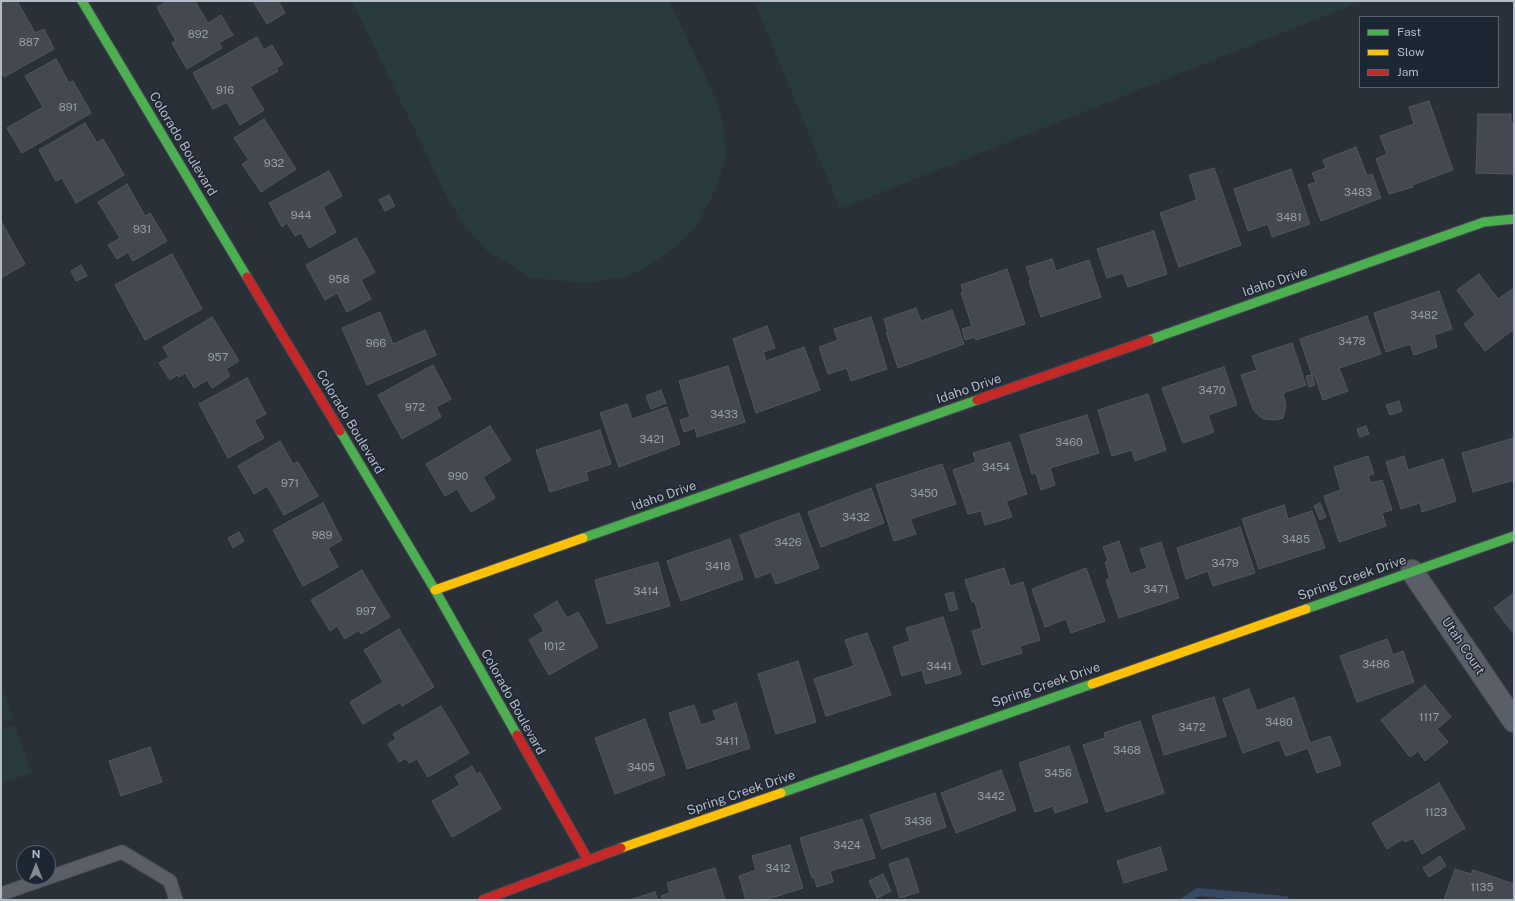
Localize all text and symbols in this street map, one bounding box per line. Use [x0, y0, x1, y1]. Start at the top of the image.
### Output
legend [1359, 16, 1499, 88]
text: Fast [1397, 25, 1421, 39]
house number: 892 [188, 28, 208, 42]
house number: 887 [19, 36, 39, 50]
text: Slow [1397, 45, 1424, 59]
text: Jam [1397, 65, 1419, 79]
house number: 916 [216, 84, 234, 98]
street label: Colorado Boulevard [146, 89, 220, 199]
house number: 891 [59, 101, 77, 115]
house number: 932 [264, 157, 284, 171]
house number: 3483 [1344, 186, 1372, 200]
house number: 944 [291, 209, 311, 223]
house number: 3481 [1276, 211, 1302, 225]
house number: 931 [133, 223, 151, 237]
street label: Idaho Drive [1240, 264, 1310, 300]
house number: 958 [328, 273, 350, 287]
house number: 3482 [1410, 309, 1438, 323]
house number: 3478 [1338, 335, 1366, 349]
house number: 966 [366, 337, 386, 351]
house number: 957 [208, 351, 228, 365]
street label: Colorado Boulevard [313, 367, 387, 477]
street label: Idaho Drive [934, 371, 1004, 407]
house number: 3470 [1199, 384, 1225, 398]
house number: 972 [405, 401, 425, 415]
house number: 3433 [710, 408, 738, 422]
house number: 3421 [640, 433, 664, 447]
house number: 3460 [1055, 436, 1083, 450]
house number: 3454 [982, 461, 1010, 475]
house number: 990 [448, 470, 468, 484]
house number: 971 [281, 477, 299, 491]
street label: Idaho Drive [629, 478, 699, 514]
house number: 3450 [910, 487, 938, 501]
house number: 3432 [842, 511, 870, 525]
house number: 989 [312, 529, 332, 543]
house number: 3485 [1282, 533, 1310, 547]
house number: 3426 [774, 536, 802, 550]
street label: Spring Creek Drive [1296, 552, 1408, 604]
house number: 3479 [1211, 557, 1239, 571]
house number: 3418 [705, 560, 731, 574]
house number: 3471 [1143, 583, 1169, 597]
house number: 3414 [633, 585, 659, 599]
house number: 997 [356, 605, 376, 619]
street label: Utah Court [1438, 614, 1488, 678]
house number: 1012 [543, 640, 565, 654]
street label: Colorado Boulevard [477, 646, 549, 758]
house number: 3486 [1362, 658, 1390, 672]
street label: Spring Creek Drive [990, 659, 1102, 711]
house number: 3441 [926, 660, 952, 674]
house number: 1117 [1419, 711, 1439, 725]
house number: 3480 [1265, 716, 1293, 730]
house number: 3472 [1178, 721, 1206, 735]
house number: 3411 [716, 735, 738, 749]
house number: 3468 [1113, 744, 1141, 758]
house number: 3405 [627, 761, 655, 775]
street label: Spring Creek Drive [685, 767, 797, 819]
house number: 3456 [1044, 767, 1072, 781]
house number: 3442 [977, 790, 1005, 804]
house number: 1123 [1425, 806, 1447, 820]
house number: 3436 [904, 815, 932, 829]
house number: 3424 [833, 839, 861, 853]
north arrow [16, 845, 56, 885]
text: N [32, 848, 40, 860]
house number: 3412 [766, 862, 790, 876]
house number: 1135 [1471, 881, 1493, 895]

